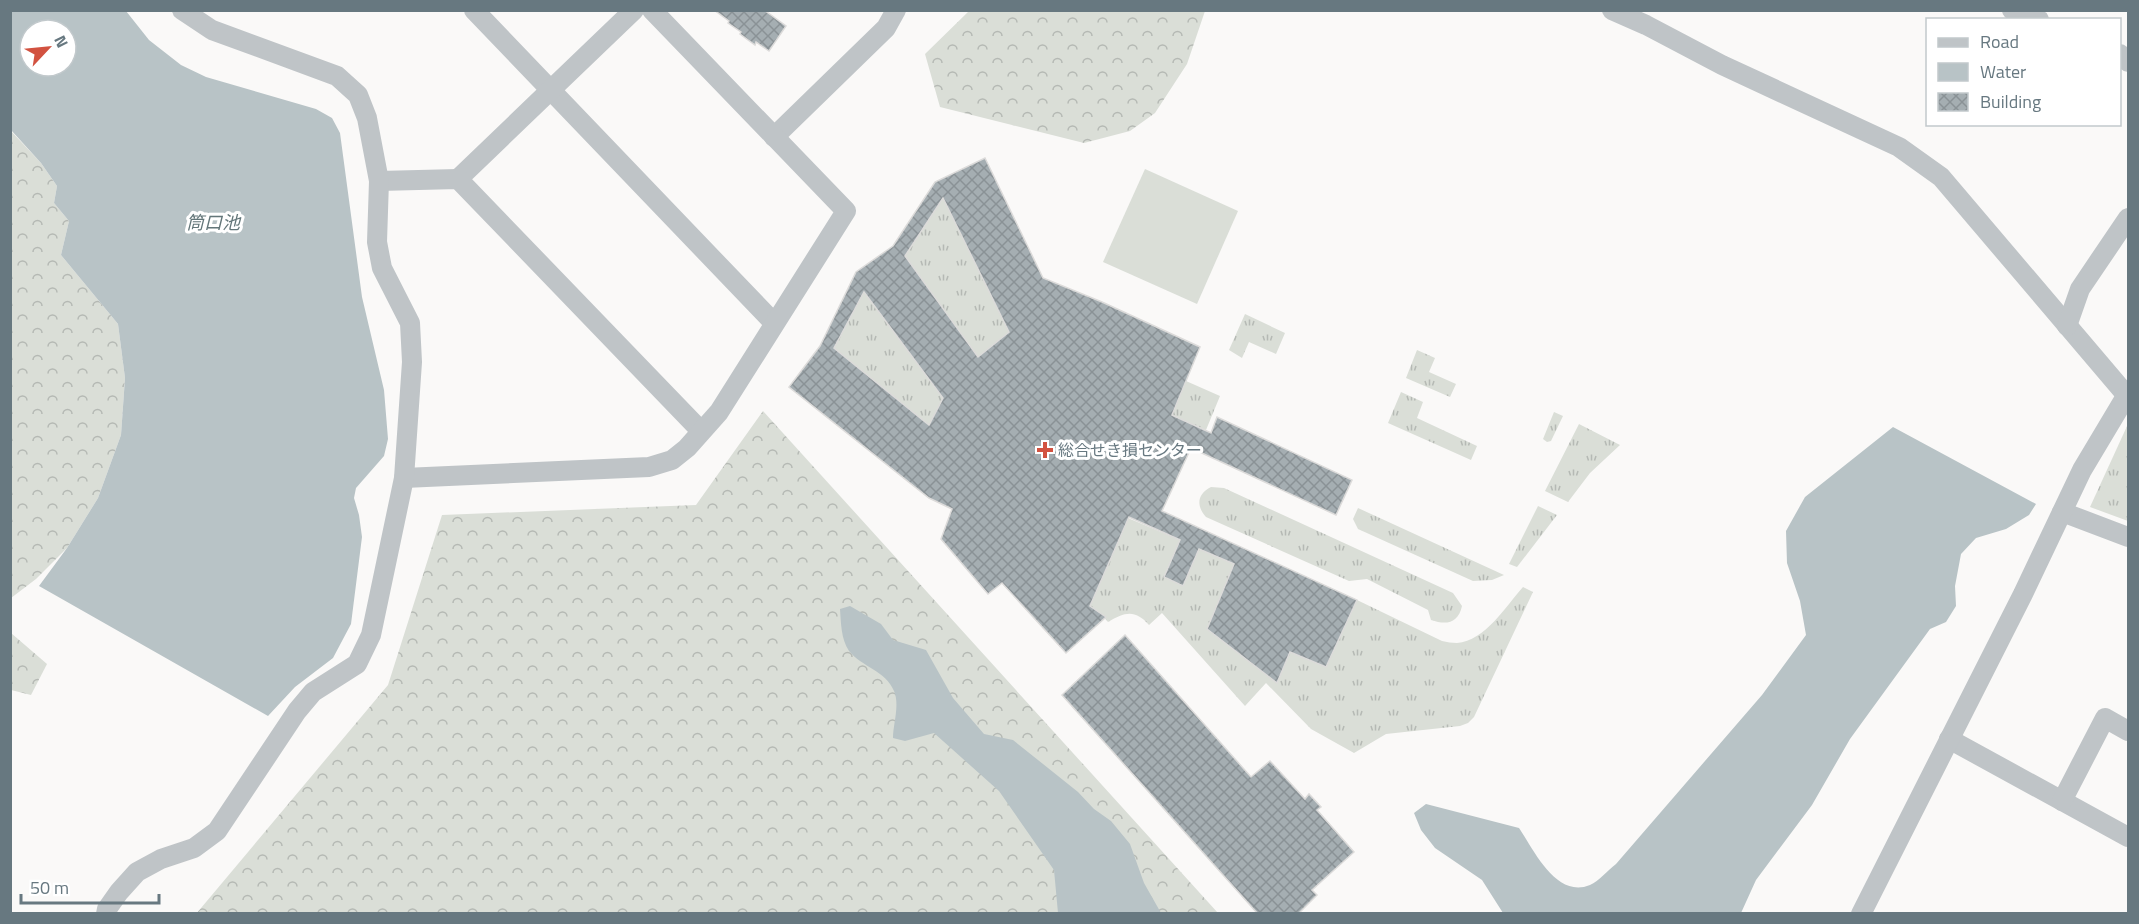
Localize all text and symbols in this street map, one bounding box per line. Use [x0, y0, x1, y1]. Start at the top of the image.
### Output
north arrow [18, 18, 78, 78]
legend [1926, 18, 2121, 126]
text: Road [1980, 28, 2019, 55]
text: N [48, 31, 75, 52]
text: Water [1980, 58, 2026, 85]
text: Building [1980, 88, 2041, 115]
water label: 筒口池 [186, 209, 242, 236]
place label: 総合せき損センター [1058, 438, 1202, 462]
marker: 総合せき損センター [1036, 441, 1054, 459]
scale bar [21, 867, 159, 905]
text: 50 m [30, 874, 69, 901]

